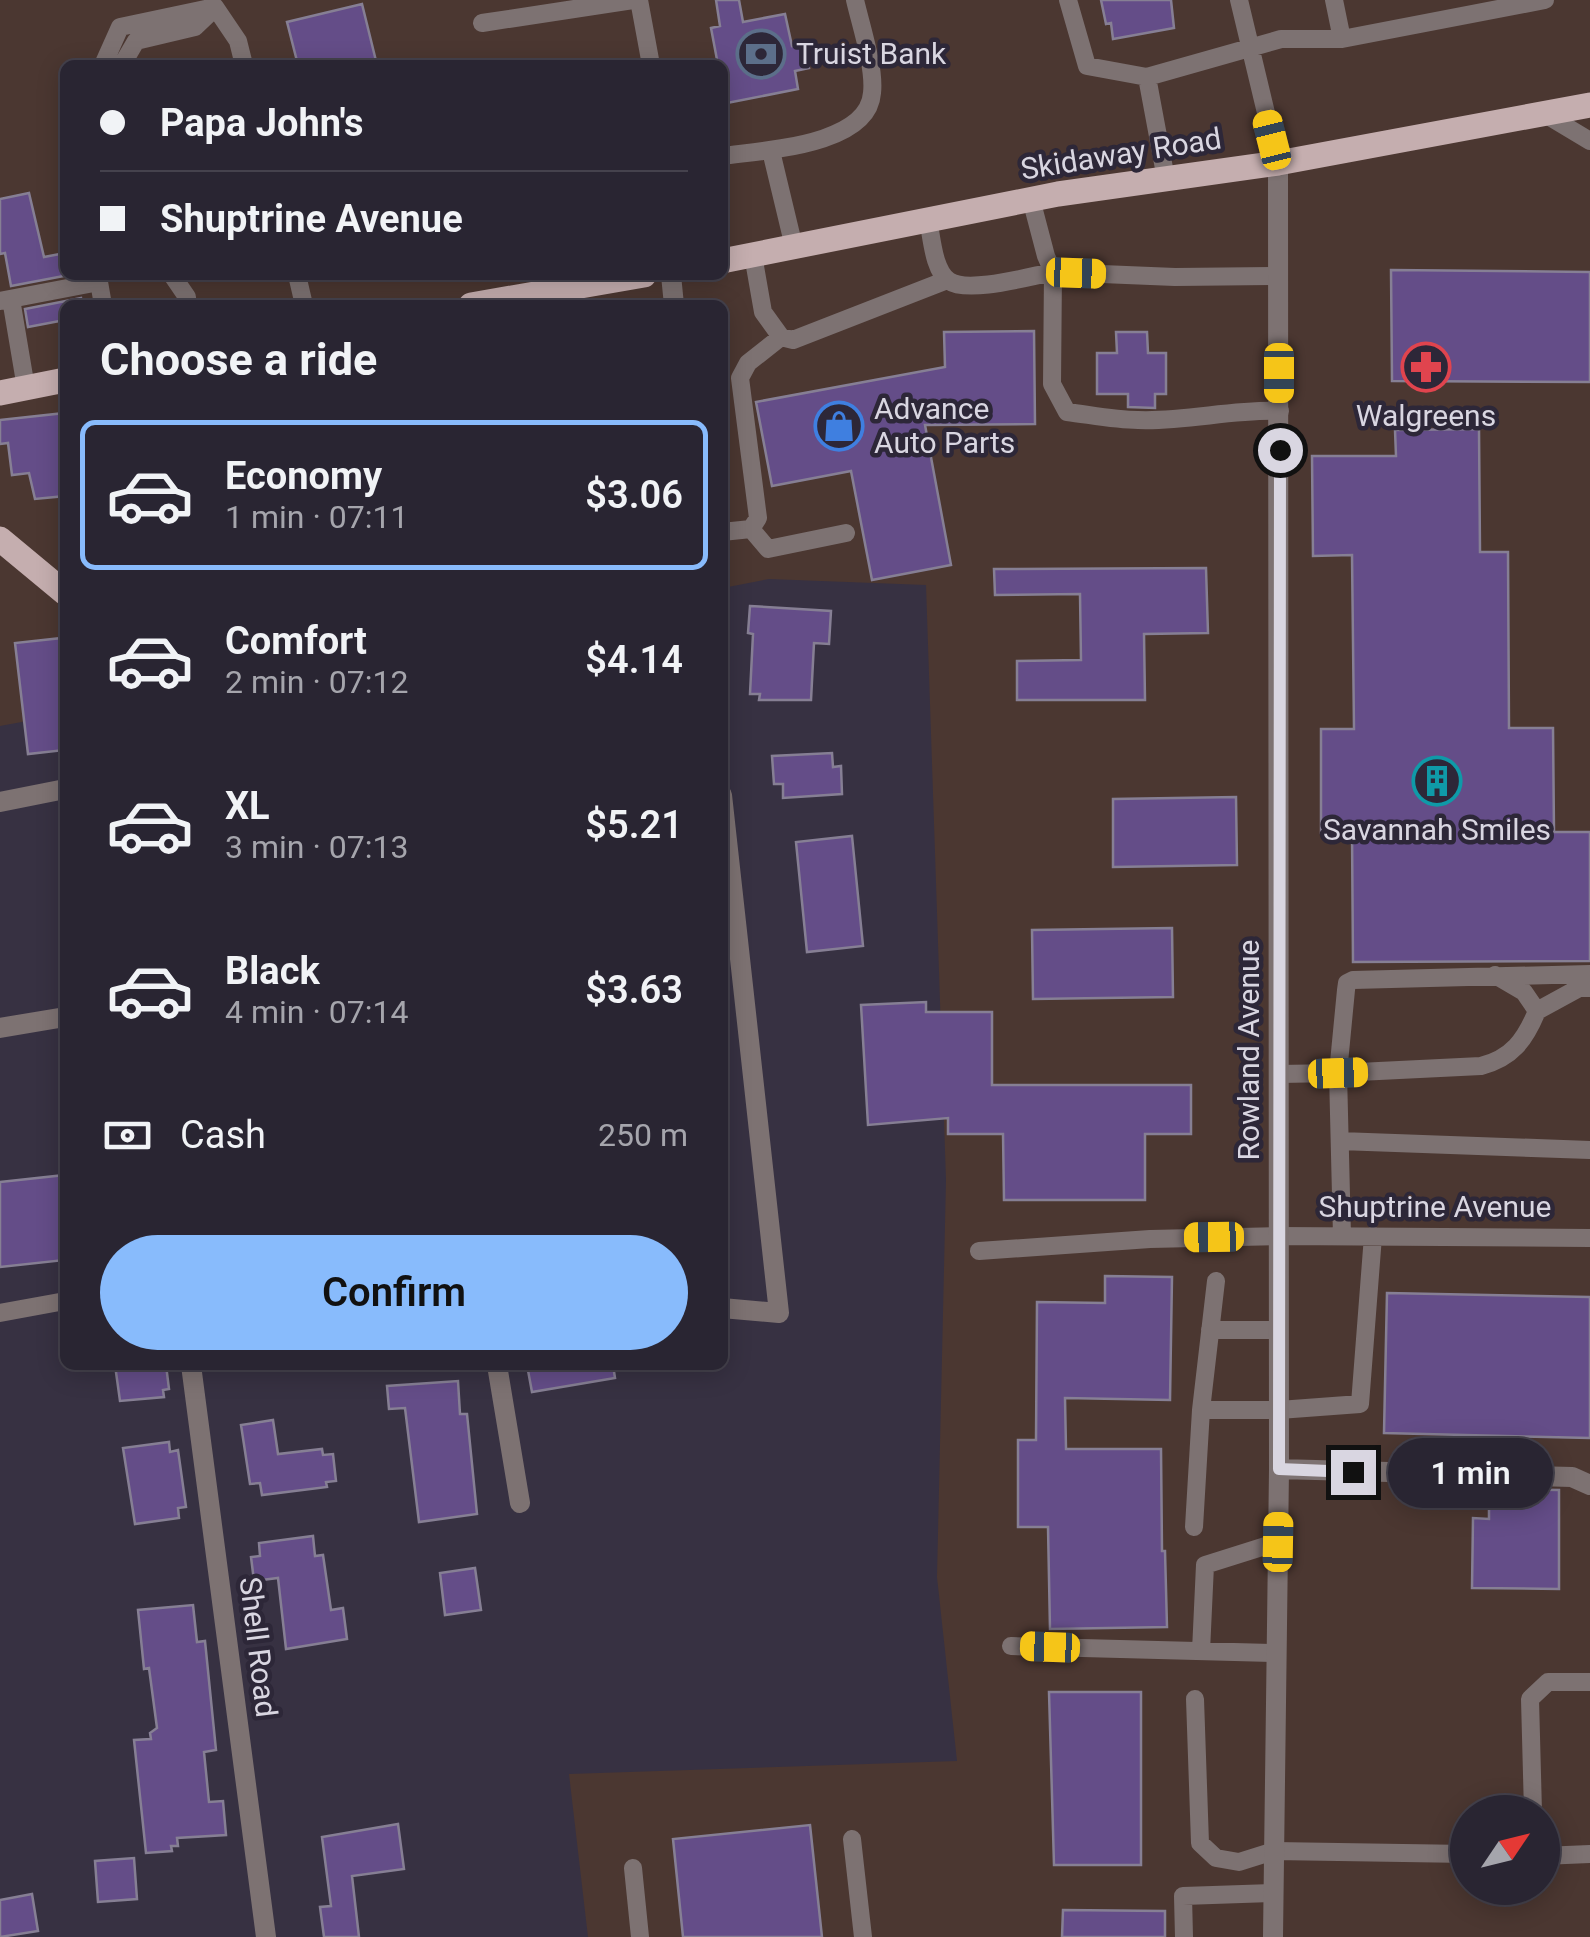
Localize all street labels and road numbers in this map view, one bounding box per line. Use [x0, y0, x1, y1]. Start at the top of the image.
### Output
street label: Skidaway Road [1018, 120, 1224, 187]
street label: Rowland Avenue [1231, 940, 1266, 1160]
street label: Shuptrine Avenue [1318, 1189, 1552, 1224]
street label: Shell Road [233, 1575, 284, 1719]

